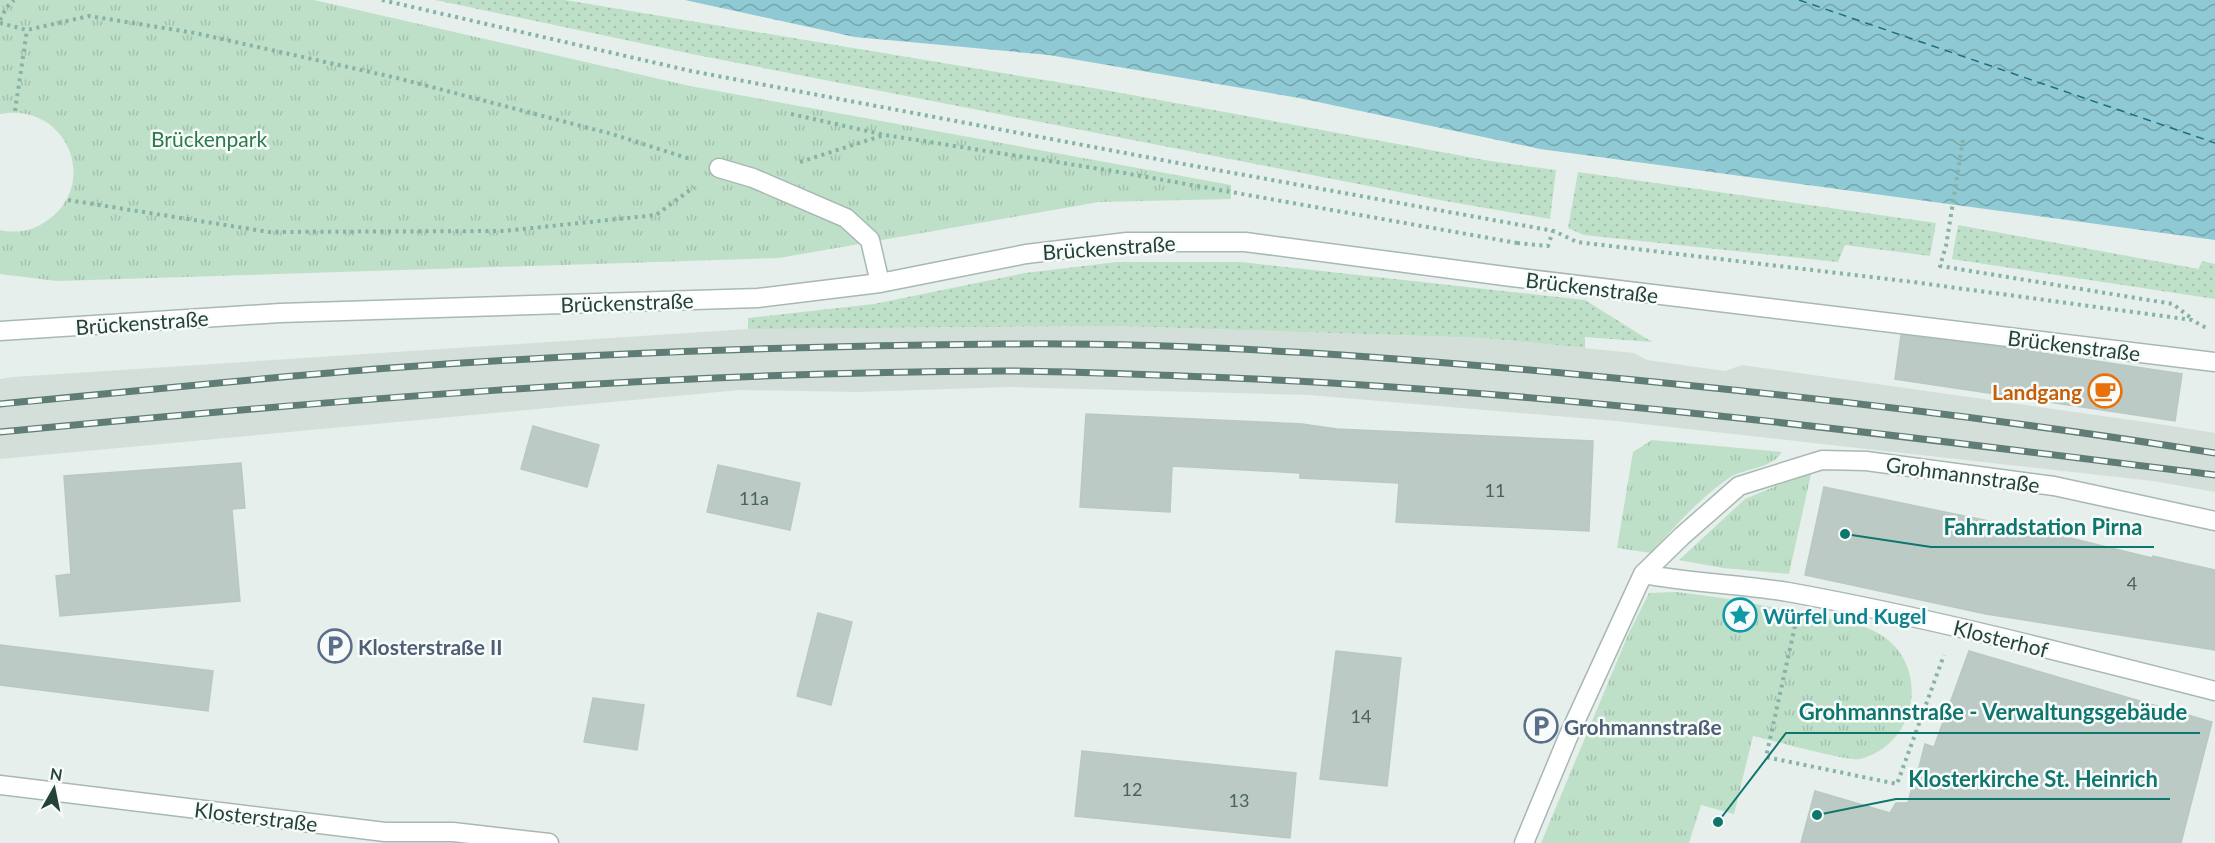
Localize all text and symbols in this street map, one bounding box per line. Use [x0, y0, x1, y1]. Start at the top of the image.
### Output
park label: Brückenpark [151, 126, 267, 151]
street label: Brückenstraße [1042, 230, 1176, 264]
street label: Brückenstraße [1524, 266, 1660, 308]
street label: Brückenstraße [560, 287, 694, 317]
street label: Brückenstraße [75, 305, 209, 339]
street label: Brückenstraße [2006, 324, 2142, 366]
cafe icon: Landgang [2087, 373, 2123, 409]
place label: Landgang [1992, 379, 2082, 404]
street label: Grohmannstraße [1885, 451, 2041, 497]
house number: 11 [1485, 479, 1505, 501]
house number: 11a [739, 487, 769, 509]
callout: Fahrradstation Pirna [1931, 507, 2154, 547]
text: Fahrradstation Pirna [1944, 513, 2142, 540]
house number: 4 [2127, 572, 2137, 594]
place icon: Würfel und Kugel [1722, 597, 1758, 633]
place label: Würfel und Kugel [1763, 603, 1926, 628]
street label: Klosterhof [1951, 614, 2052, 662]
parking icon: Klosterstraße II [317, 628, 353, 664]
place label: Klosterstraße II [358, 634, 502, 659]
callout: Grohmannstraße - Verwaltungsgebäude [1786, 693, 2200, 733]
text: Grohmannstraße - Verwaltungsgebäude [1799, 698, 2188, 725]
house number: 14 [1351, 705, 1371, 727]
parking icon: Grohmannstraße [1523, 708, 1559, 744]
place label: Grohmannstraße [1564, 714, 1722, 739]
north arrow [24, 759, 84, 819]
callout: Klosterkirche St. Heinrich [1896, 759, 2170, 799]
text: N [49, 763, 64, 784]
text: Klosterkirche St. Heinrich [1908, 765, 2158, 792]
house number: 12 [1122, 778, 1142, 800]
house number: 13 [1229, 789, 1249, 811]
street label: Klosterstraße [193, 796, 319, 836]

